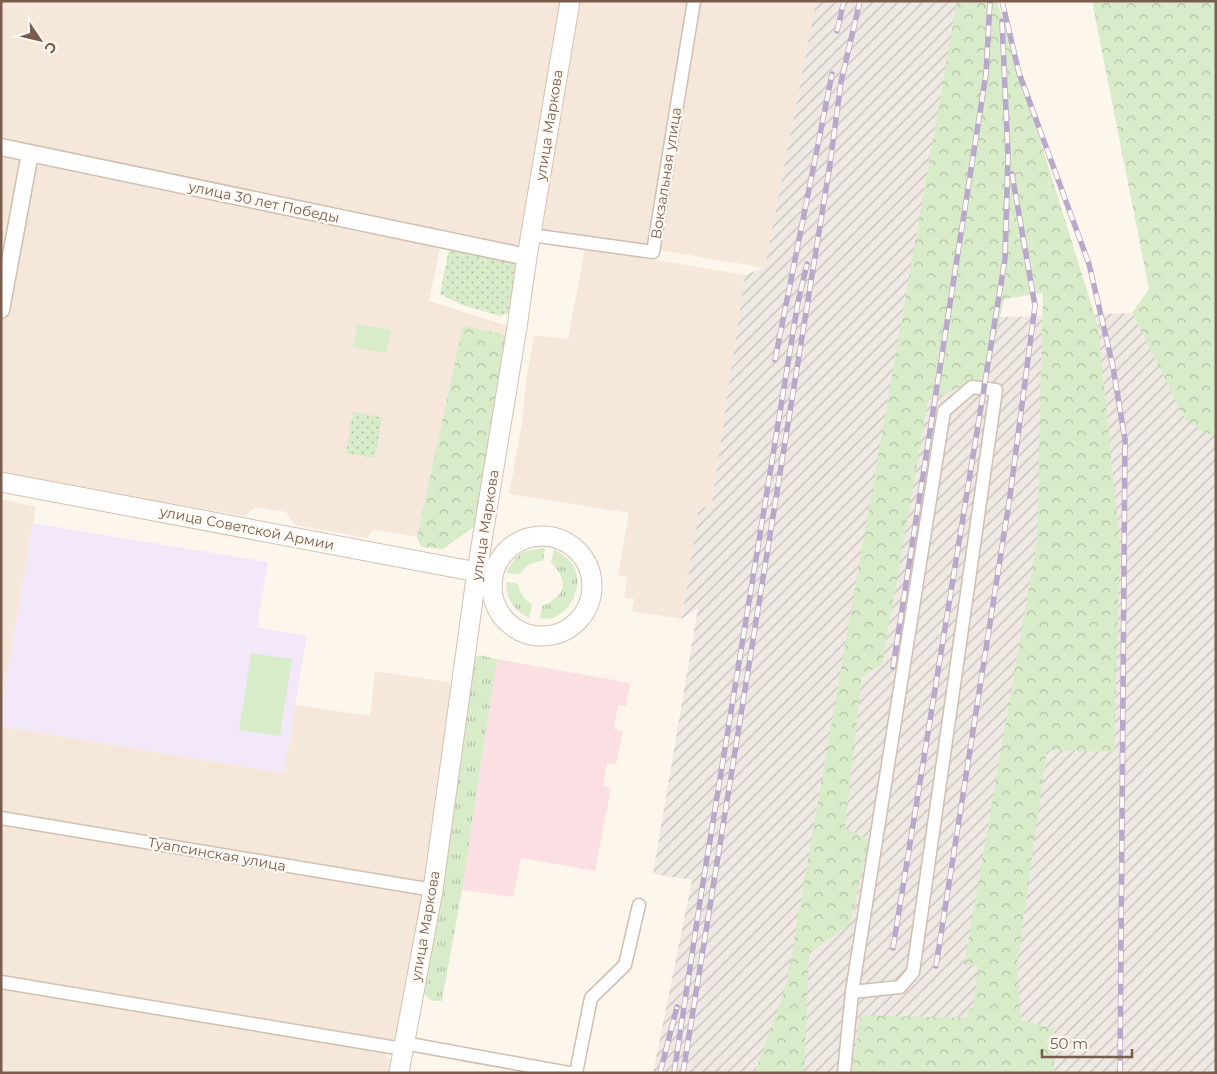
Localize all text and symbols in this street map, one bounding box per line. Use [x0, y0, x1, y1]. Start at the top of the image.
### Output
north arrow [15, 15, 65, 65]
text: С [40, 38, 61, 57]
street label: улица Маркова [531, 68, 567, 183]
street label: Вокзальная улица [647, 106, 685, 240]
street label: улица 30 лет Победы [186, 177, 341, 227]
street label: улица Маркова [467, 468, 503, 583]
street label: улица Советской Армии [157, 502, 336, 554]
street label: Туапсинская улица [147, 833, 287, 875]
street label: улица Маркова [406, 869, 444, 984]
scale bar [1042, 1026, 1132, 1058]
text: 50 m [1050, 1034, 1088, 1053]

